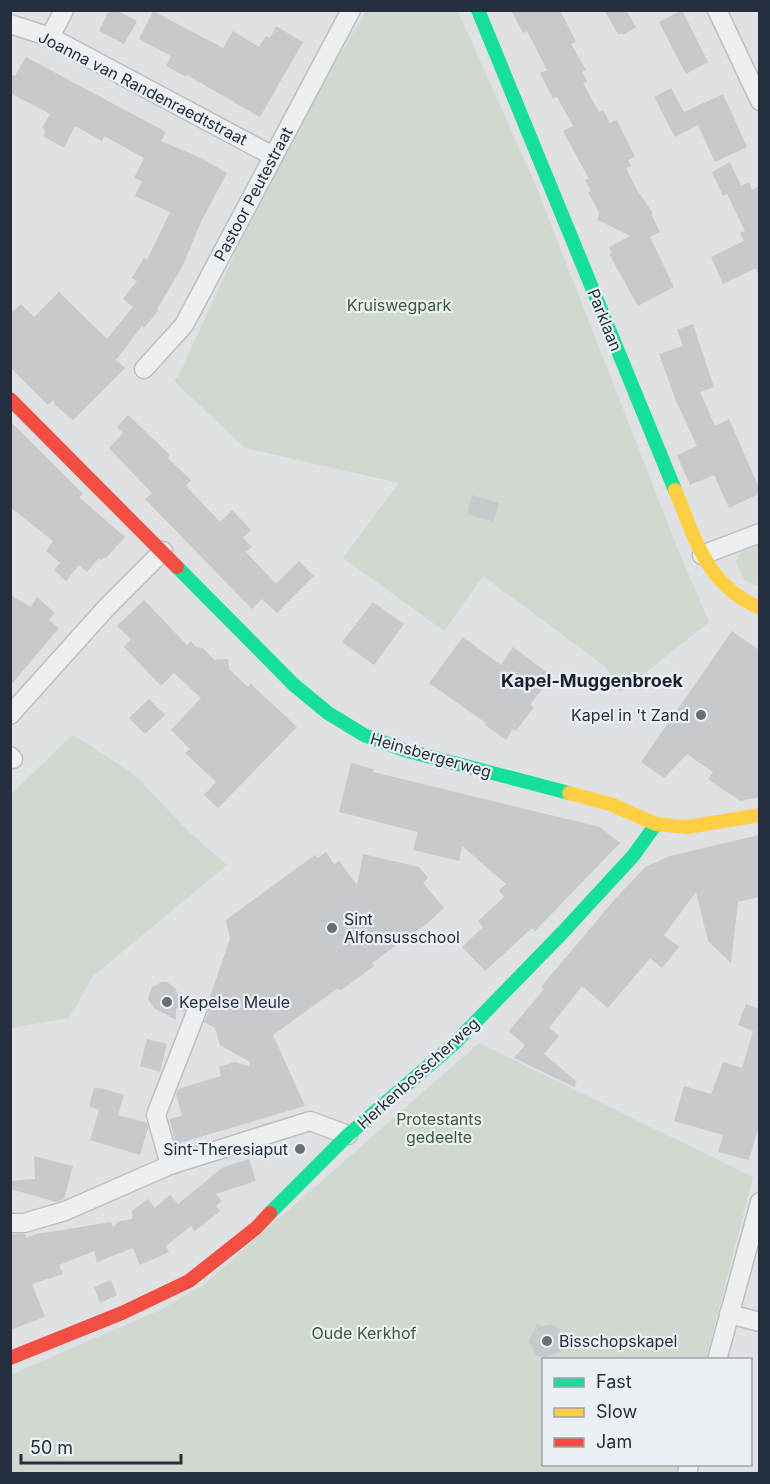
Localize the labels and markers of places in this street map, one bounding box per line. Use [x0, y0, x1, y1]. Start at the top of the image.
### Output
place label: Kapel in 't Zand [571, 705, 689, 725]
marker: Kapel in 't Zand [694, 708, 708, 722]
place label: Sint Alfonsusschool [344, 909, 460, 947]
marker: Sint Alfonsusschool [325, 921, 339, 935]
place label: Kepelse Meule [179, 992, 290, 1012]
marker: Kepelse Meule [160, 995, 174, 1009]
place label: Sint-Theresiaput [163, 1139, 288, 1159]
marker: Sint-Theresiaput [293, 1142, 307, 1156]
place label: Bisschopskapel [559, 1331, 677, 1351]
marker: Bisschopskapel [540, 1334, 554, 1348]

